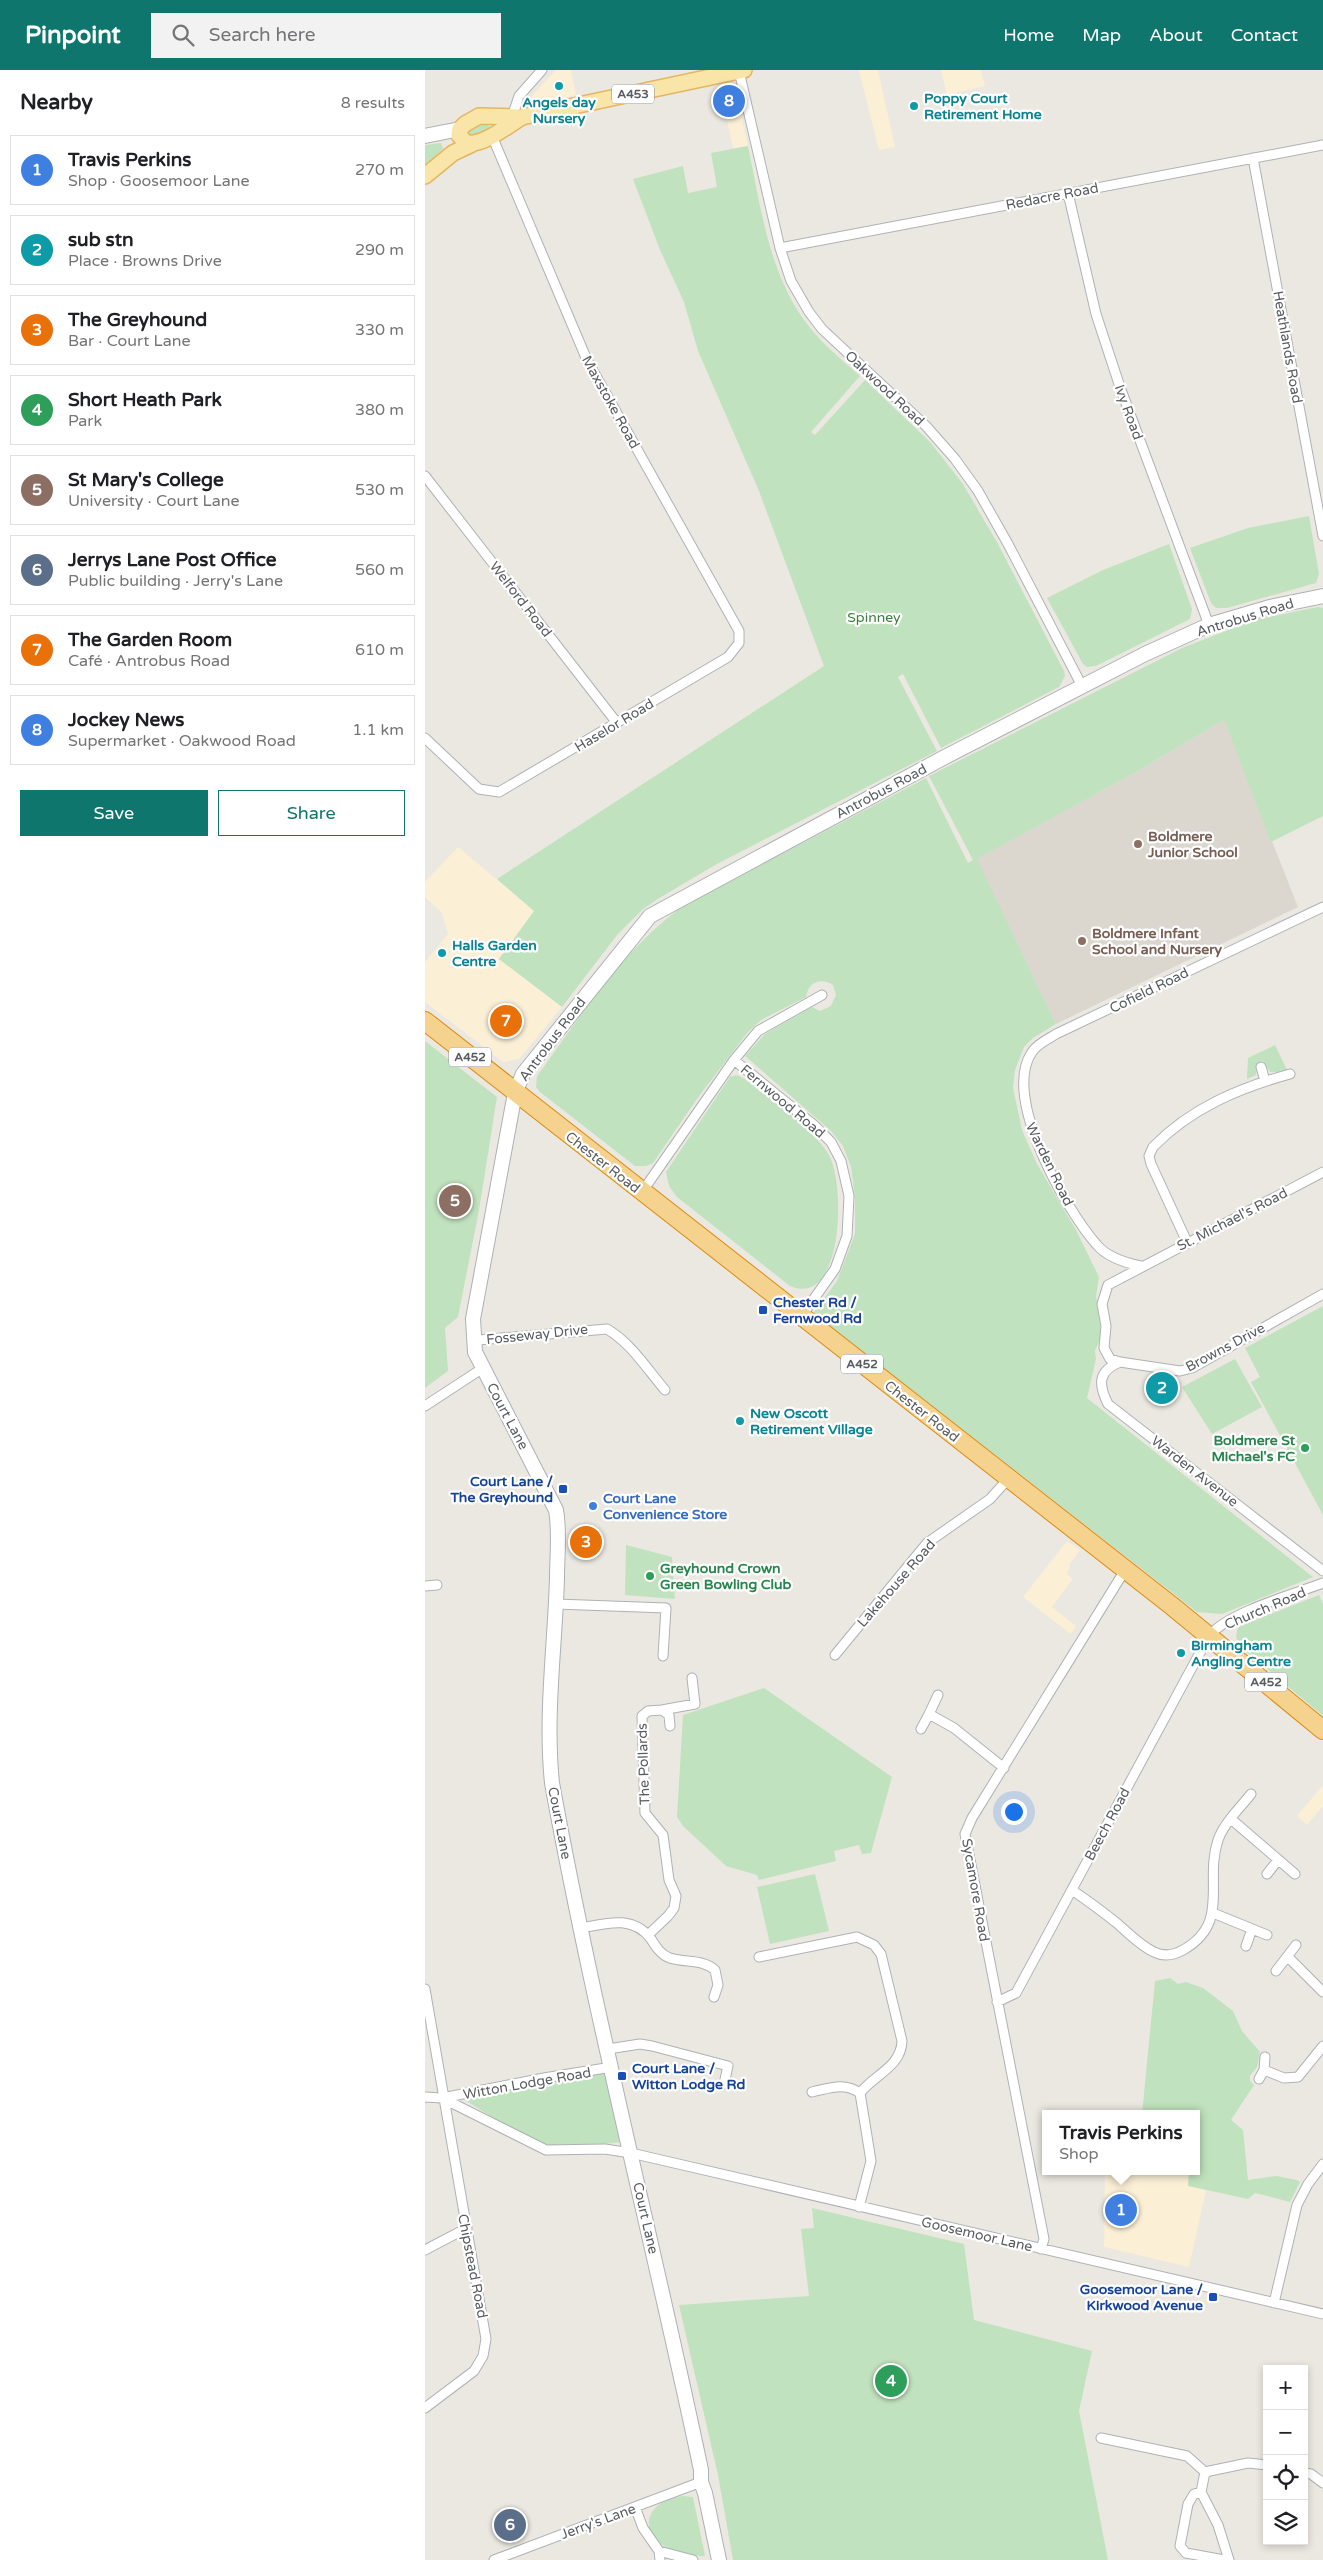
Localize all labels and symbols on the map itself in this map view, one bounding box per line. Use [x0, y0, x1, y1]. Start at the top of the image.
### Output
marker: Angels day Nursery [553, 80, 565, 92]
pin: 8 [713, 82, 745, 120]
road number: A453 [612, 84, 654, 104]
place label: Poppy Court Retirement Home [924, 90, 1042, 123]
place label: Angels day Nursery [522, 94, 596, 127]
marker: Poppy Court Retirement Home [908, 100, 920, 112]
street label: Redacre Road [1004, 179, 1100, 214]
street label: Heathlands Road [1269, 289, 1306, 405]
street label: Oakwood Road [841, 347, 928, 430]
street label: Maxstoke Road [578, 353, 643, 452]
street label: Ivy Road [1111, 382, 1146, 442]
street label: Welford Road [486, 558, 555, 640]
street label: Antrobus Road [1195, 595, 1296, 640]
park label: Spinney [847, 609, 901, 626]
street label: Haselor Road [572, 695, 657, 756]
street label: Antrobus Road [833, 760, 930, 823]
place label: Boldmere Junior School [1147, 828, 1238, 861]
marker: Boldmere Junior School [1132, 838, 1144, 850]
place label: Boldmere Infant School and Nursery [1092, 925, 1223, 958]
marker: Boldmere Infant School and Nursery [1076, 935, 1088, 947]
place label: Halls Garden Centre [452, 937, 537, 970]
marker: Halls Garden Centre [436, 947, 448, 959]
street label: Cofield Road [1107, 964, 1192, 1017]
street label: Antrobus Road [515, 994, 589, 1085]
pin: 7 [490, 1002, 522, 1040]
road number: A452 [449, 1048, 491, 1066]
street label: Fernwood Road [737, 1061, 828, 1142]
street label: Warden Road [1022, 1120, 1077, 1209]
street label: Chester Road [562, 1128, 643, 1197]
pin: 5 [439, 1182, 471, 1220]
street label: St. Michael's Road [1174, 1184, 1290, 1255]
place label: Chester Rd / Fernwood Rd [773, 1294, 862, 1327]
marker: Chester Rd / Fernwood Rd [757, 1304, 769, 1316]
street label: Browns Drive [1183, 1319, 1268, 1376]
street label: Fosseway Drive [485, 1321, 589, 1348]
road number: A452 [841, 1355, 883, 1374]
pin: 2 [1146, 1369, 1178, 1407]
street label: Chester Road [881, 1377, 962, 1446]
street label: Court Lane [483, 1380, 532, 1453]
place label: New Oscott Retirement Village [750, 1405, 873, 1438]
marker: New Oscott Retirement Village [734, 1415, 746, 1427]
street label: Warden Avenue [1148, 1432, 1242, 1511]
place label: Boldmere St Michael's FC [1211, 1432, 1296, 1465]
marker: Boldmere St Michael's FC [1299, 1442, 1311, 1454]
place label: Court Lane / The Greyhound [449, 1473, 553, 1506]
marker: Court Lane / The Greyhound [557, 1483, 569, 1495]
place label: Court Lane Convenience Store [603, 1490, 727, 1523]
marker: Court Lane Convenience Store [587, 1500, 599, 1512]
pin: 3 [570, 1523, 602, 1561]
street label: Lakehouse Road [854, 1536, 939, 1631]
place label: Greyhound Crown Green Bowling Club [660, 1560, 792, 1593]
marker: Greyhound Crown Green Bowling Club [644, 1570, 656, 1582]
street label: Church Road [1222, 1584, 1308, 1633]
place label: Birmingham Angling Centre [1191, 1637, 1291, 1670]
marker: Birmingham Angling Centre [1175, 1647, 1187, 1659]
road number: A452 [1245, 1672, 1287, 1691]
street label: The Pollards [634, 1723, 653, 1805]
street label: Beech Road [1081, 1785, 1134, 1864]
street label: Court Lane [544, 1786, 575, 1861]
your location [1001, 1799, 1027, 1825]
street label: Sycamore Road [958, 1837, 993, 1943]
place label: Court Lane / Witton Lodge Rd [632, 2060, 746, 2093]
street label: Witton Lodge Road [462, 2064, 592, 2103]
marker: Court Lane / Witton Lodge Rd [616, 2070, 628, 2082]
street label: Court Lane [629, 2180, 662, 2256]
pin: 1 [1105, 2191, 1137, 2229]
street label: Chipstead Road [454, 2212, 491, 2320]
street label: Goosemoor Lane [920, 2213, 1034, 2256]
place label: Goosemoor Lane / Kirkwood Avenue [1080, 2281, 1203, 2314]
marker: Goosemoor Lane / Kirkwood Avenue [1207, 2291, 1219, 2303]
pin: 4 [875, 2362, 907, 2400]
street label: Jerry's Lane [558, 2500, 638, 2543]
pin: 6 [494, 2506, 526, 2544]

